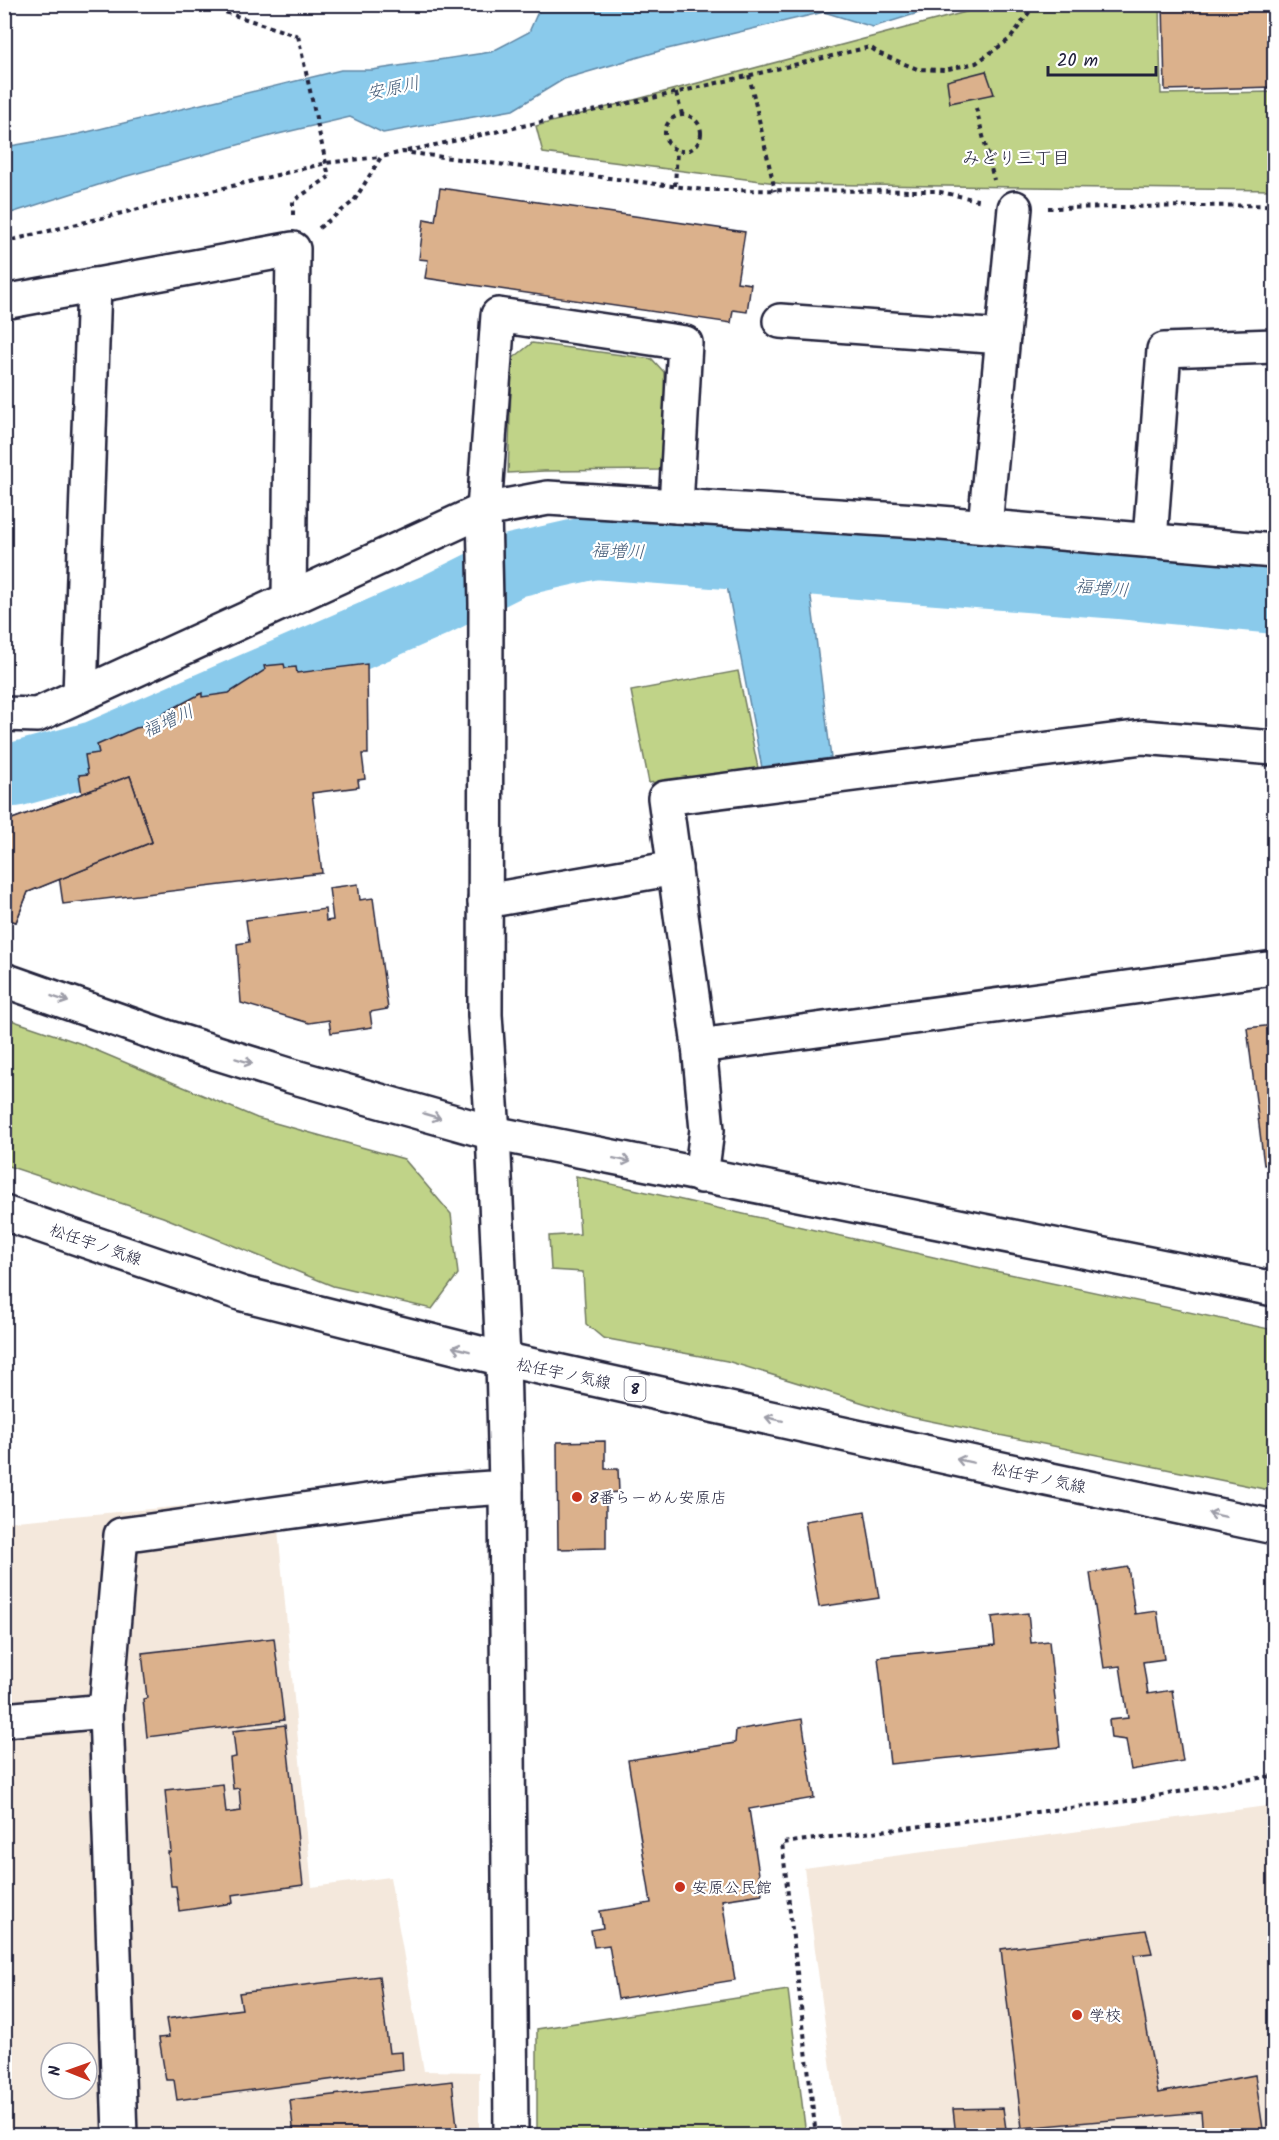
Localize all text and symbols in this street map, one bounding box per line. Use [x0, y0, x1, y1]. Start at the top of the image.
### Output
scale bar [1048, 39, 1156, 77]
text: 20 m [1057, 47, 1098, 76]
water label: 安原川 [364, 70, 423, 109]
district label: みどり三丁目 [962, 145, 1070, 174]
water label: 福増川 [590, 537, 645, 568]
water label: 福増川 [1074, 573, 1130, 606]
water label: 福増川 [138, 698, 199, 747]
one-way arrow [50, 994, 69, 1005]
one-way arrow [234, 1056, 253, 1067]
one-way arrow [422, 1110, 441, 1122]
one-way arrow [612, 1154, 631, 1166]
street label: 松任宇ノ気線 [46, 1218, 145, 1273]
one-way arrow [452, 1342, 471, 1354]
street label: 松任宇ノ気線 [514, 1352, 613, 1397]
road number: 8 [624, 1377, 646, 1401]
one-way arrow [765, 1413, 784, 1425]
one-way arrow [956, 1455, 975, 1467]
street label: 松任宇ノ気線 [989, 1456, 1088, 1501]
place label: 8番らーめん安原店 [589, 1486, 727, 1511]
marker: 8番らーめん安原店 [570, 1490, 584, 1504]
one-way arrow [1208, 1509, 1228, 1520]
place label: 安原公民館 [692, 1876, 772, 1901]
marker: 安原公民館 [673, 1880, 687, 1894]
place label: 学校 [1089, 2004, 1121, 2029]
marker: 学校 [1070, 2008, 1084, 2022]
north arrow [39, 2041, 99, 2101]
text: N [43, 2065, 68, 2076]

